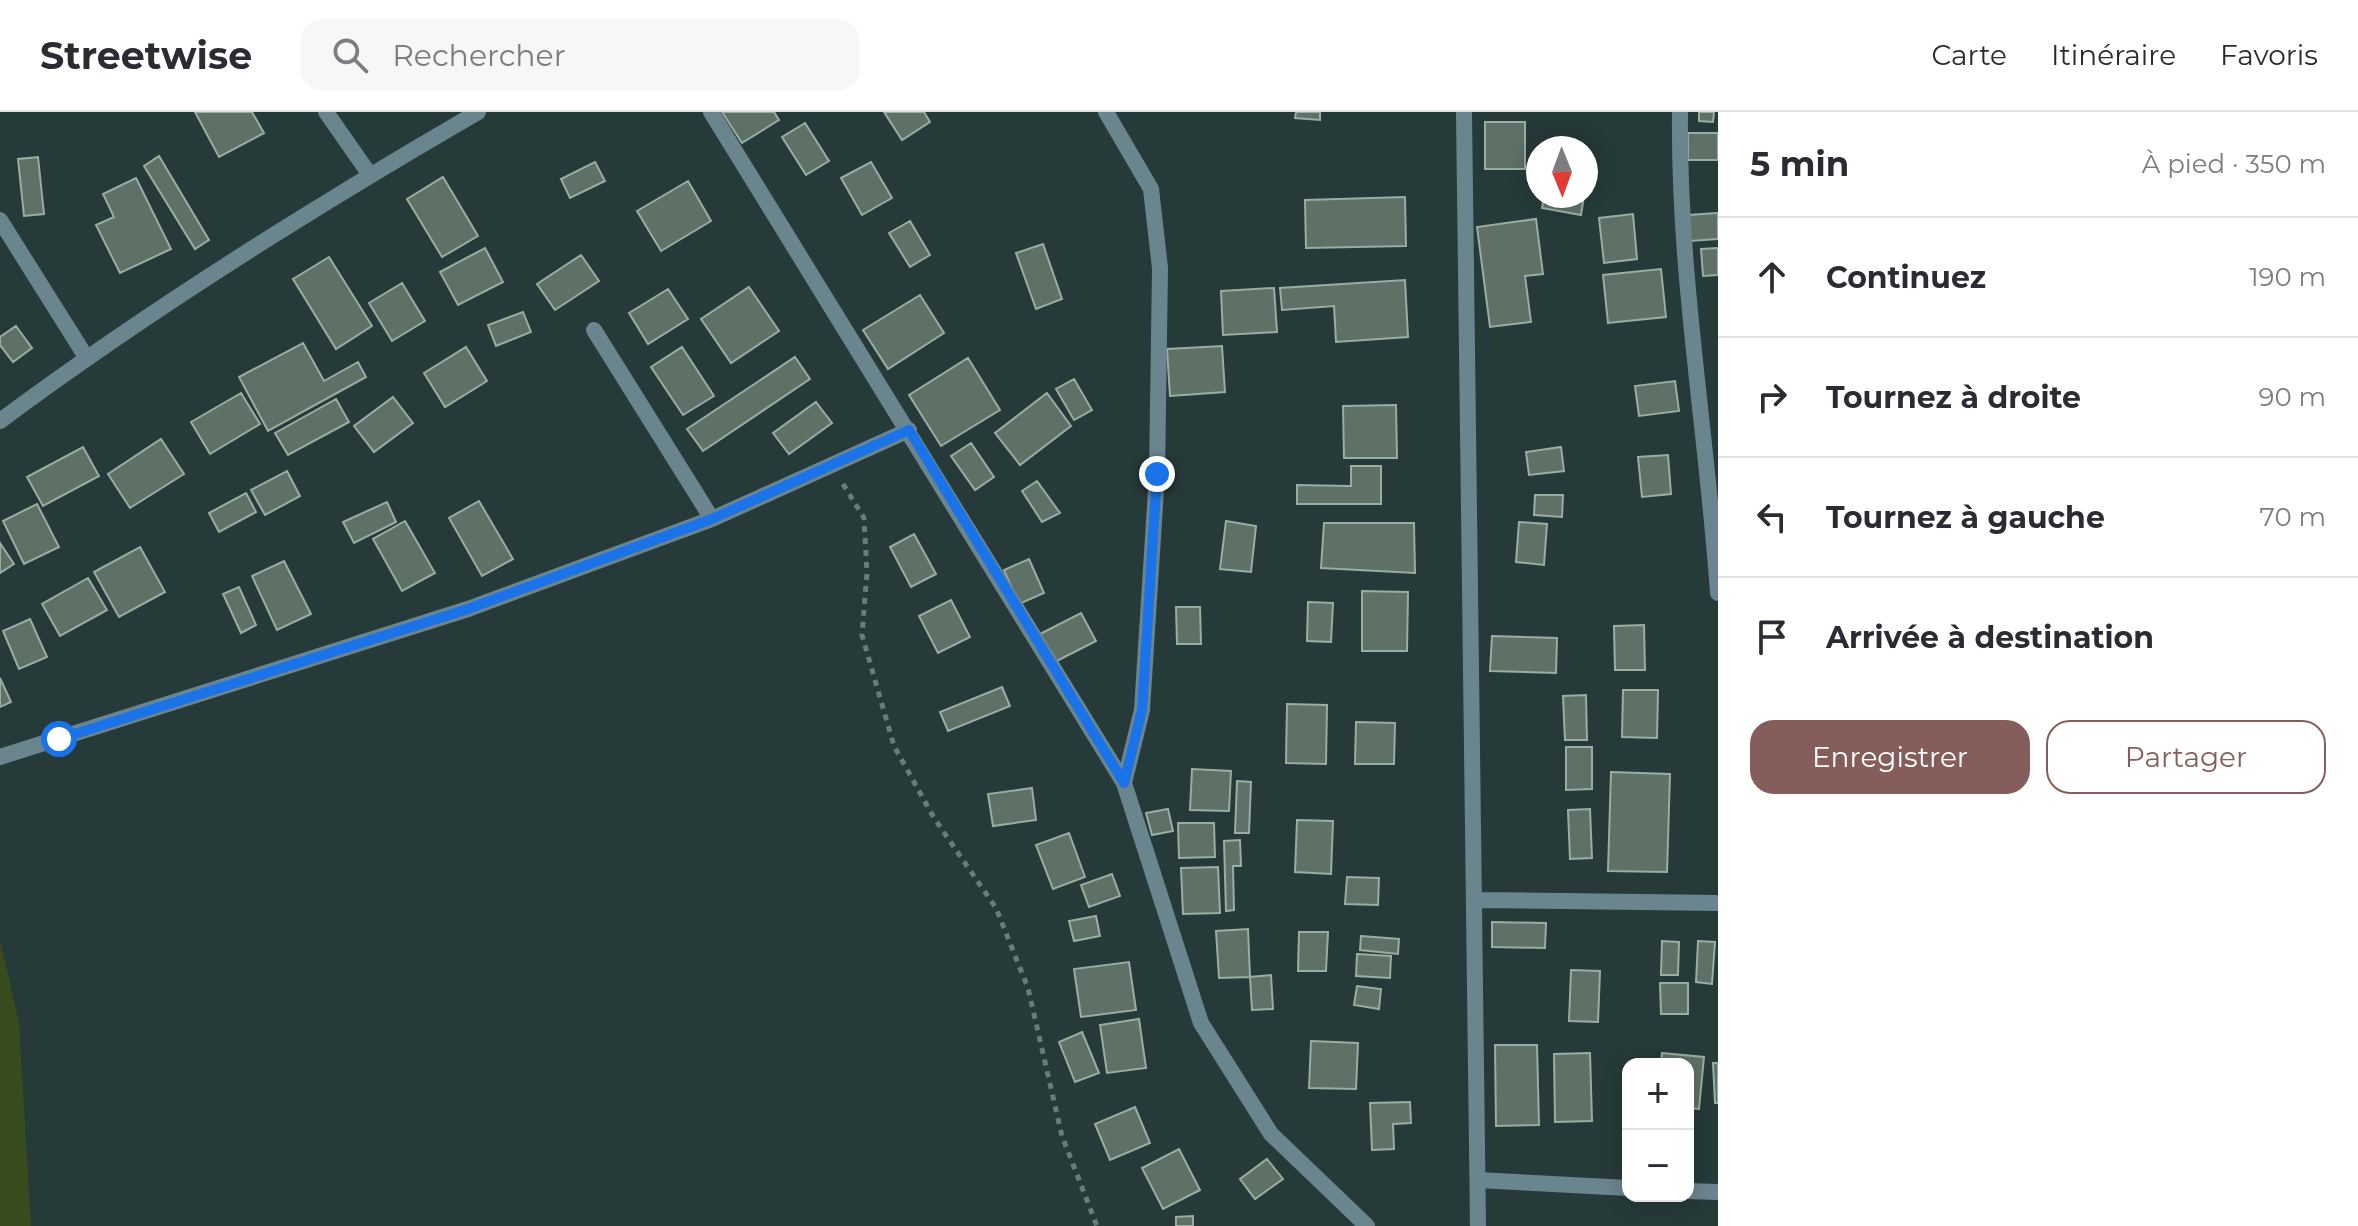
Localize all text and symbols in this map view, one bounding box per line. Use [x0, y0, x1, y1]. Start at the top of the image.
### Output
search box [300, 19, 860, 91]
text: Streetwise [40, 32, 252, 79]
icon: search [328, 33, 372, 77]
text: Rechercher [392, 37, 566, 74]
text: Carte [1931, 38, 2007, 72]
text: Itinéraire [2051, 38, 2176, 72]
text: Favoris [2220, 38, 2318, 72]
north arrow [1526, 136, 1598, 208]
text: 5 min [1750, 143, 1849, 185]
text: À pied · 350 m [2142, 148, 2326, 180]
icon: ahead [1750, 255, 1794, 299]
text: Continuez [1826, 259, 1986, 296]
text: 190 m [2249, 261, 2326, 293]
icon: right [1750, 375, 1794, 419]
text: Tournez à droite [1826, 379, 2081, 416]
text: 90 m [2259, 381, 2326, 413]
route end [1139, 456, 1175, 492]
icon: left [1750, 495, 1794, 539]
text: Tournez à gauche [1826, 499, 2105, 536]
text: 70 m [2260, 501, 2326, 533]
icon: arrive [1750, 615, 1794, 659]
text: Arrivée à destination [1826, 619, 2154, 656]
button: Enregistrer [1750, 720, 2030, 794]
button: Partager [2046, 720, 2326, 794]
route start [41, 721, 77, 757]
map controls [1622, 1058, 1694, 1202]
button: + [1622, 1058, 1694, 1130]
button: − [1622, 1130, 1694, 1202]

